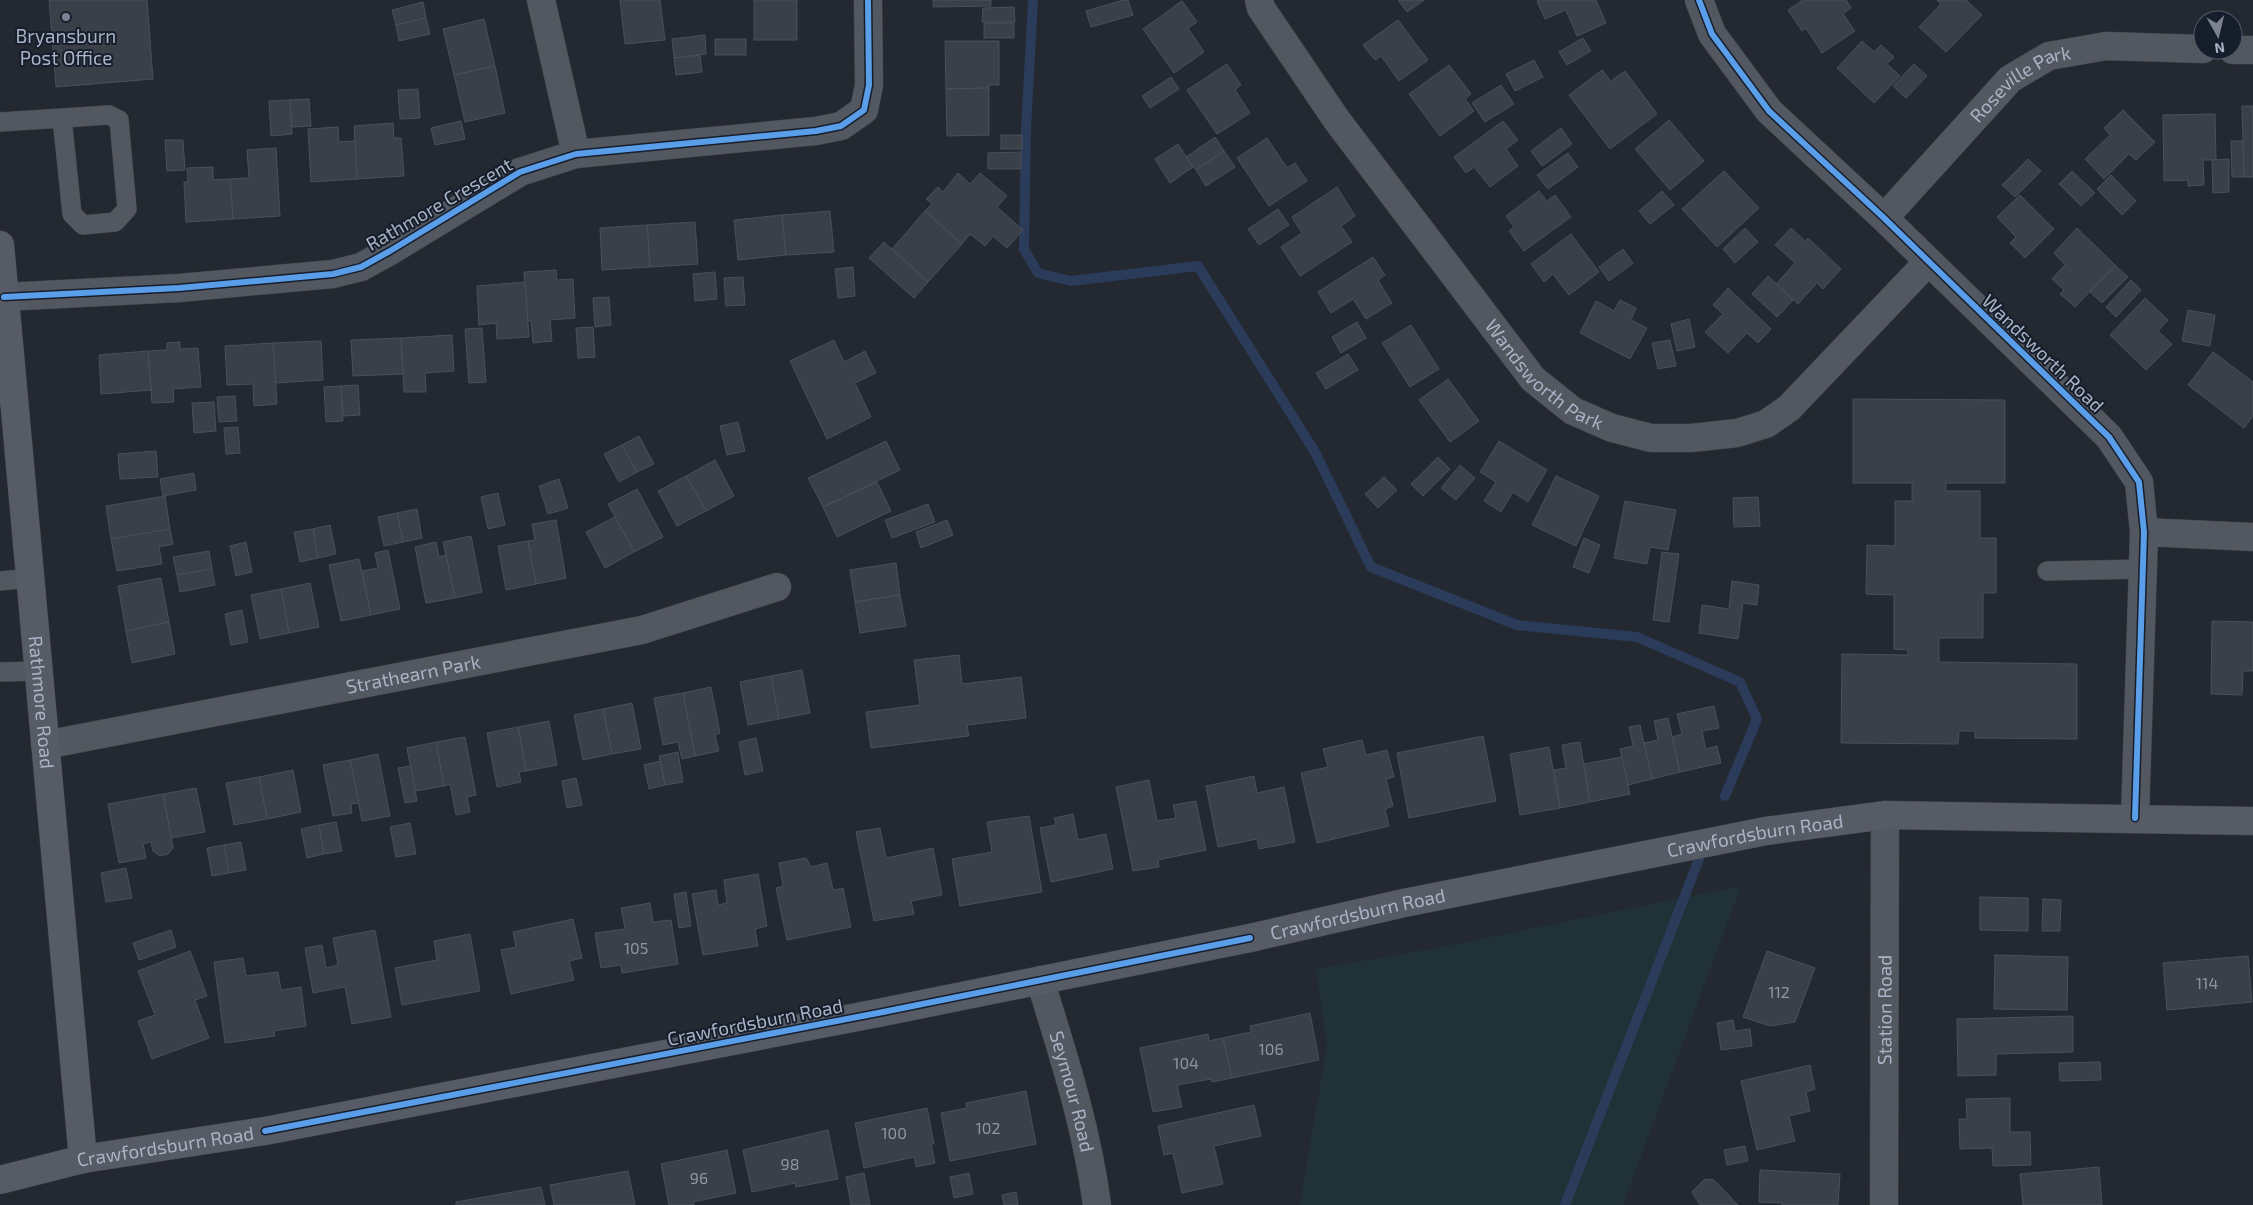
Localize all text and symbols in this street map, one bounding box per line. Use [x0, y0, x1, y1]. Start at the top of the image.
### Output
north arrow [2193, 10, 2243, 60]
marker: Bryansburn Post Office [60, 11, 72, 23]
place label: Bryansburn Post Office [16, 24, 116, 69]
text: N [2214, 39, 2226, 57]
street label: Roseville Park [1965, 40, 2073, 127]
street label: Rathmore Crescent [361, 152, 516, 255]
street label: Wandsworth Road [1978, 289, 2109, 417]
street label: Wandsworth Park [1481, 314, 1607, 434]
street label: Rathmore Road [25, 635, 60, 770]
street label: Strathearn Park [344, 649, 483, 698]
street label: Crawfordsburn Road [1665, 809, 1845, 861]
street label: Crawfordsburn Road [1268, 883, 1447, 944]
house number: 105 [624, 938, 648, 957]
street label: Station Road [1872, 955, 1896, 1065]
house number: 114 [2196, 973, 2218, 992]
house number: 112 [1768, 982, 1790, 1001]
street label: Crawfordsburn Road [665, 993, 845, 1050]
street label: Seymour Road [1045, 1028, 1100, 1154]
house number: 106 [1258, 1039, 1284, 1058]
house number: 104 [1173, 1053, 1199, 1072]
house number: 102 [975, 1118, 1001, 1137]
street label: Crawfordsburn Road [74, 1121, 255, 1171]
house number: 100 [881, 1123, 907, 1142]
house number: 98 [781, 1154, 799, 1173]
house number: 96 [690, 1168, 708, 1187]

